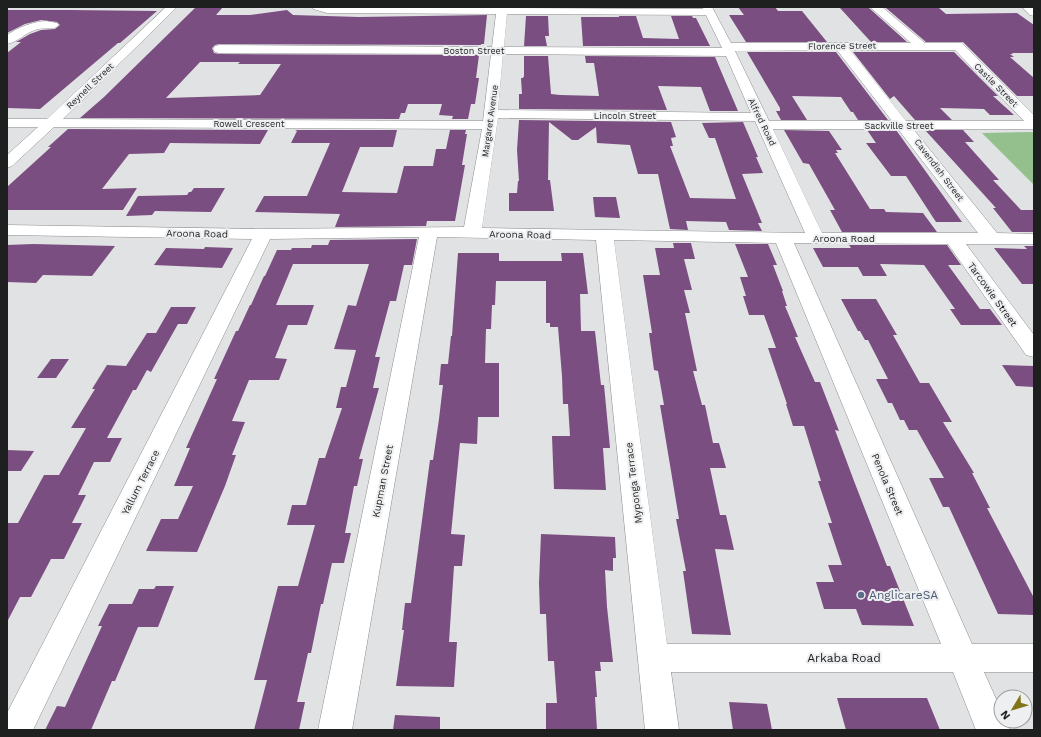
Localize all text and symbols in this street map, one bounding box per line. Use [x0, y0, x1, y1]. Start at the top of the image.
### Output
street label: Florence Street [808, 40, 876, 52]
street label: Boston Street [444, 46, 505, 56]
street label: Reynell Street [64, 61, 116, 111]
street label: Castle Street [972, 61, 1020, 109]
street label: Margaret Avenue [480, 84, 500, 158]
street label: Alfred Road [746, 97, 778, 147]
street label: Lincoln Street [594, 111, 656, 121]
street label: Rowell Crescent [213, 119, 285, 129]
street label: Sackville Street [865, 121, 934, 131]
street label: Cavendish Street [912, 137, 966, 203]
street label: Aroona Road [166, 227, 228, 240]
street label: Aroona Road [489, 228, 551, 241]
street label: Aroona Road [813, 233, 875, 244]
street label: Tarcowie Street [966, 260, 1020, 329]
street label: Myponga Terrace [623, 441, 644, 524]
street label: Kupman Street [370, 443, 395, 518]
street label: Yallum Terrace [119, 448, 162, 516]
street label: Penola Street [870, 452, 906, 517]
place label: AnglicareSA [869, 588, 938, 602]
marker: AnglicareSA [856, 590, 866, 600]
street label: Arkaba Road [807, 651, 881, 665]
north arrow [993, 689, 1033, 729]
text: N [998, 708, 1013, 722]

